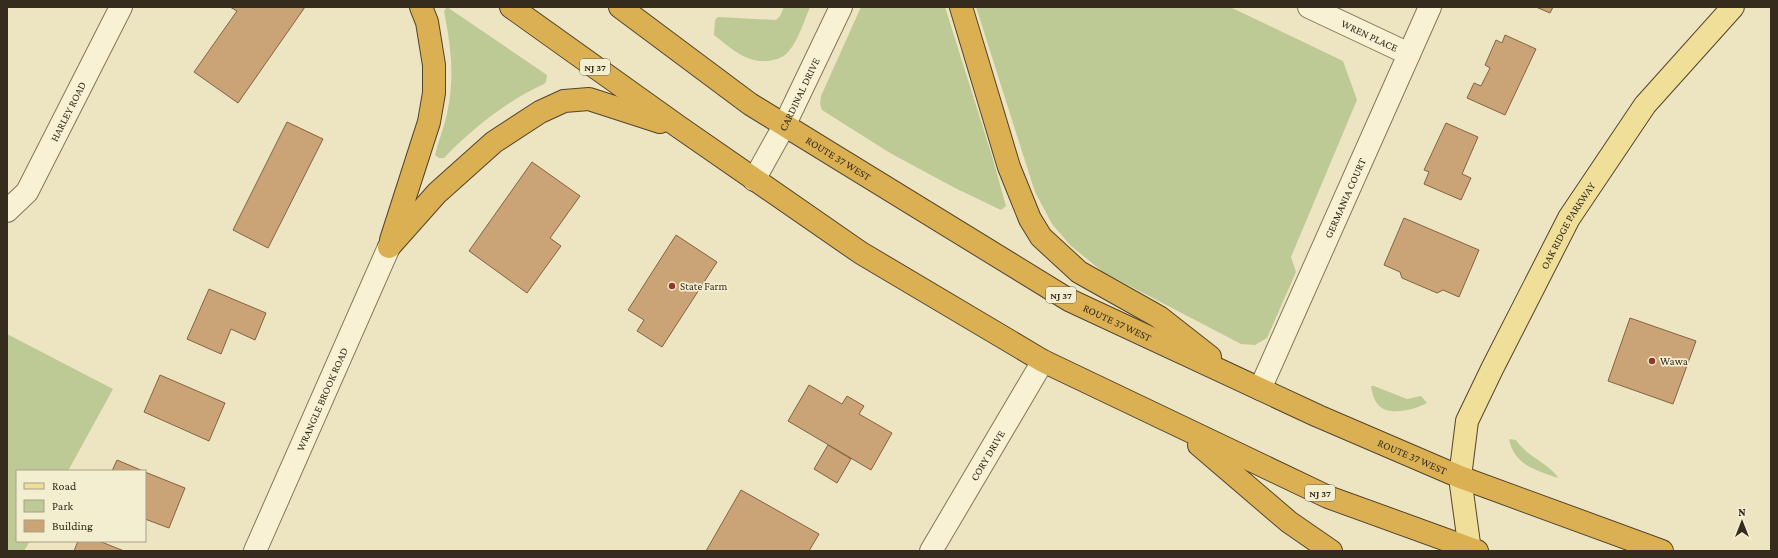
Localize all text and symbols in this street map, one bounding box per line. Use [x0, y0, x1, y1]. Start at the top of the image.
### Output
street label: WREN PLACE [1339, 17, 1400, 54]
street label: CARDINAL DRIVE [777, 56, 822, 133]
road number: NJ 37 [580, 59, 610, 75]
street label: HARLEY ROAD [48, 79, 88, 143]
street label: ROUTE 37 WEST [804, 134, 873, 183]
street label: GERMANIA COURT [1322, 156, 1368, 240]
street label: OAK RIDGE PARKWAY [1538, 180, 1597, 271]
place label: State Farm [680, 280, 727, 292]
marker: State Farm [667, 281, 677, 291]
road number: NJ 37 [1046, 287, 1076, 303]
street label: ROUTE 37 WEST [1081, 301, 1153, 344]
street label: WRANGLE BROOK ROAD [294, 345, 350, 453]
place label: Wawa [1660, 355, 1688, 367]
marker: Wawa [1647, 356, 1657, 366]
street label: CORY DRIVE [968, 428, 1007, 483]
street label: ROUTE 37 WEST [1376, 436, 1449, 477]
legend [16, 470, 146, 542]
text: Road [52, 479, 77, 493]
road number: NJ 37 [1305, 485, 1335, 501]
text: Park [52, 499, 74, 513]
north arrow [1722, 502, 1762, 542]
text: N [1738, 506, 1746, 518]
text: Building [52, 519, 93, 533]

